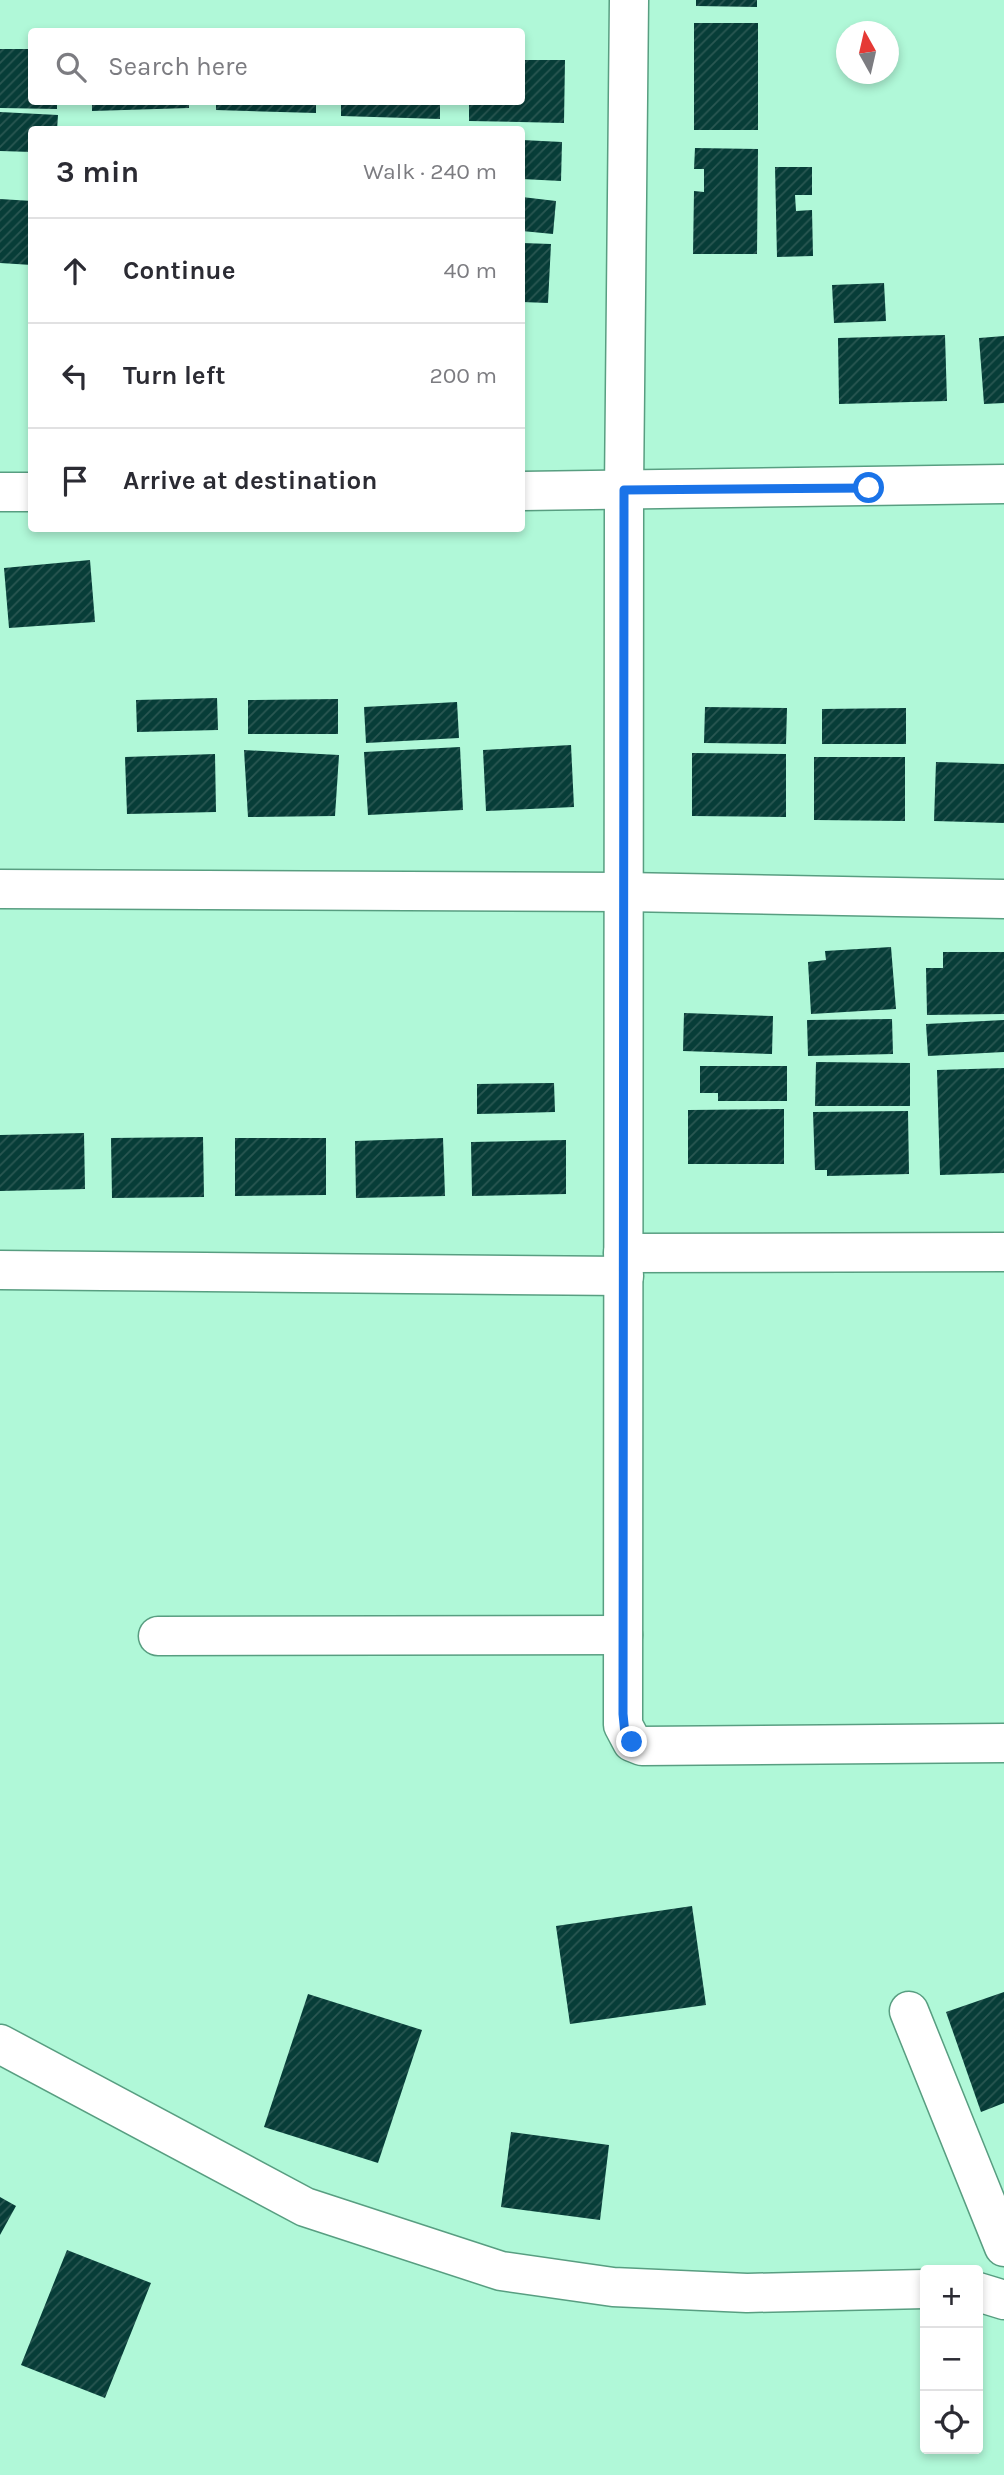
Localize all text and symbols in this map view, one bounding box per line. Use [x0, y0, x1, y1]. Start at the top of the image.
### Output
north arrow [836, 21, 899, 84]
search box [28, 28, 525, 105]
icon: search [52, 48, 90, 86]
text: Search here [108, 51, 248, 82]
text: 3 min [56, 154, 139, 190]
text: Walk · 240 m [363, 158, 497, 185]
icon: ahead [56, 252, 94, 290]
text: Continue [123, 255, 235, 286]
text: 40 m [444, 257, 497, 284]
icon: left [56, 357, 94, 395]
text: Turn left [123, 360, 225, 391]
text: 200 m [429, 362, 497, 389]
icon: arrive [56, 462, 94, 500]
text: Arrive at destination [123, 465, 377, 496]
route start [853, 472, 884, 503]
route end [616, 1726, 647, 1757]
map controls [920, 2265, 983, 2454]
button: + [920, 2265, 983, 2328]
button: − [920, 2328, 983, 2391]
button: locate [920, 2391, 983, 2454]

